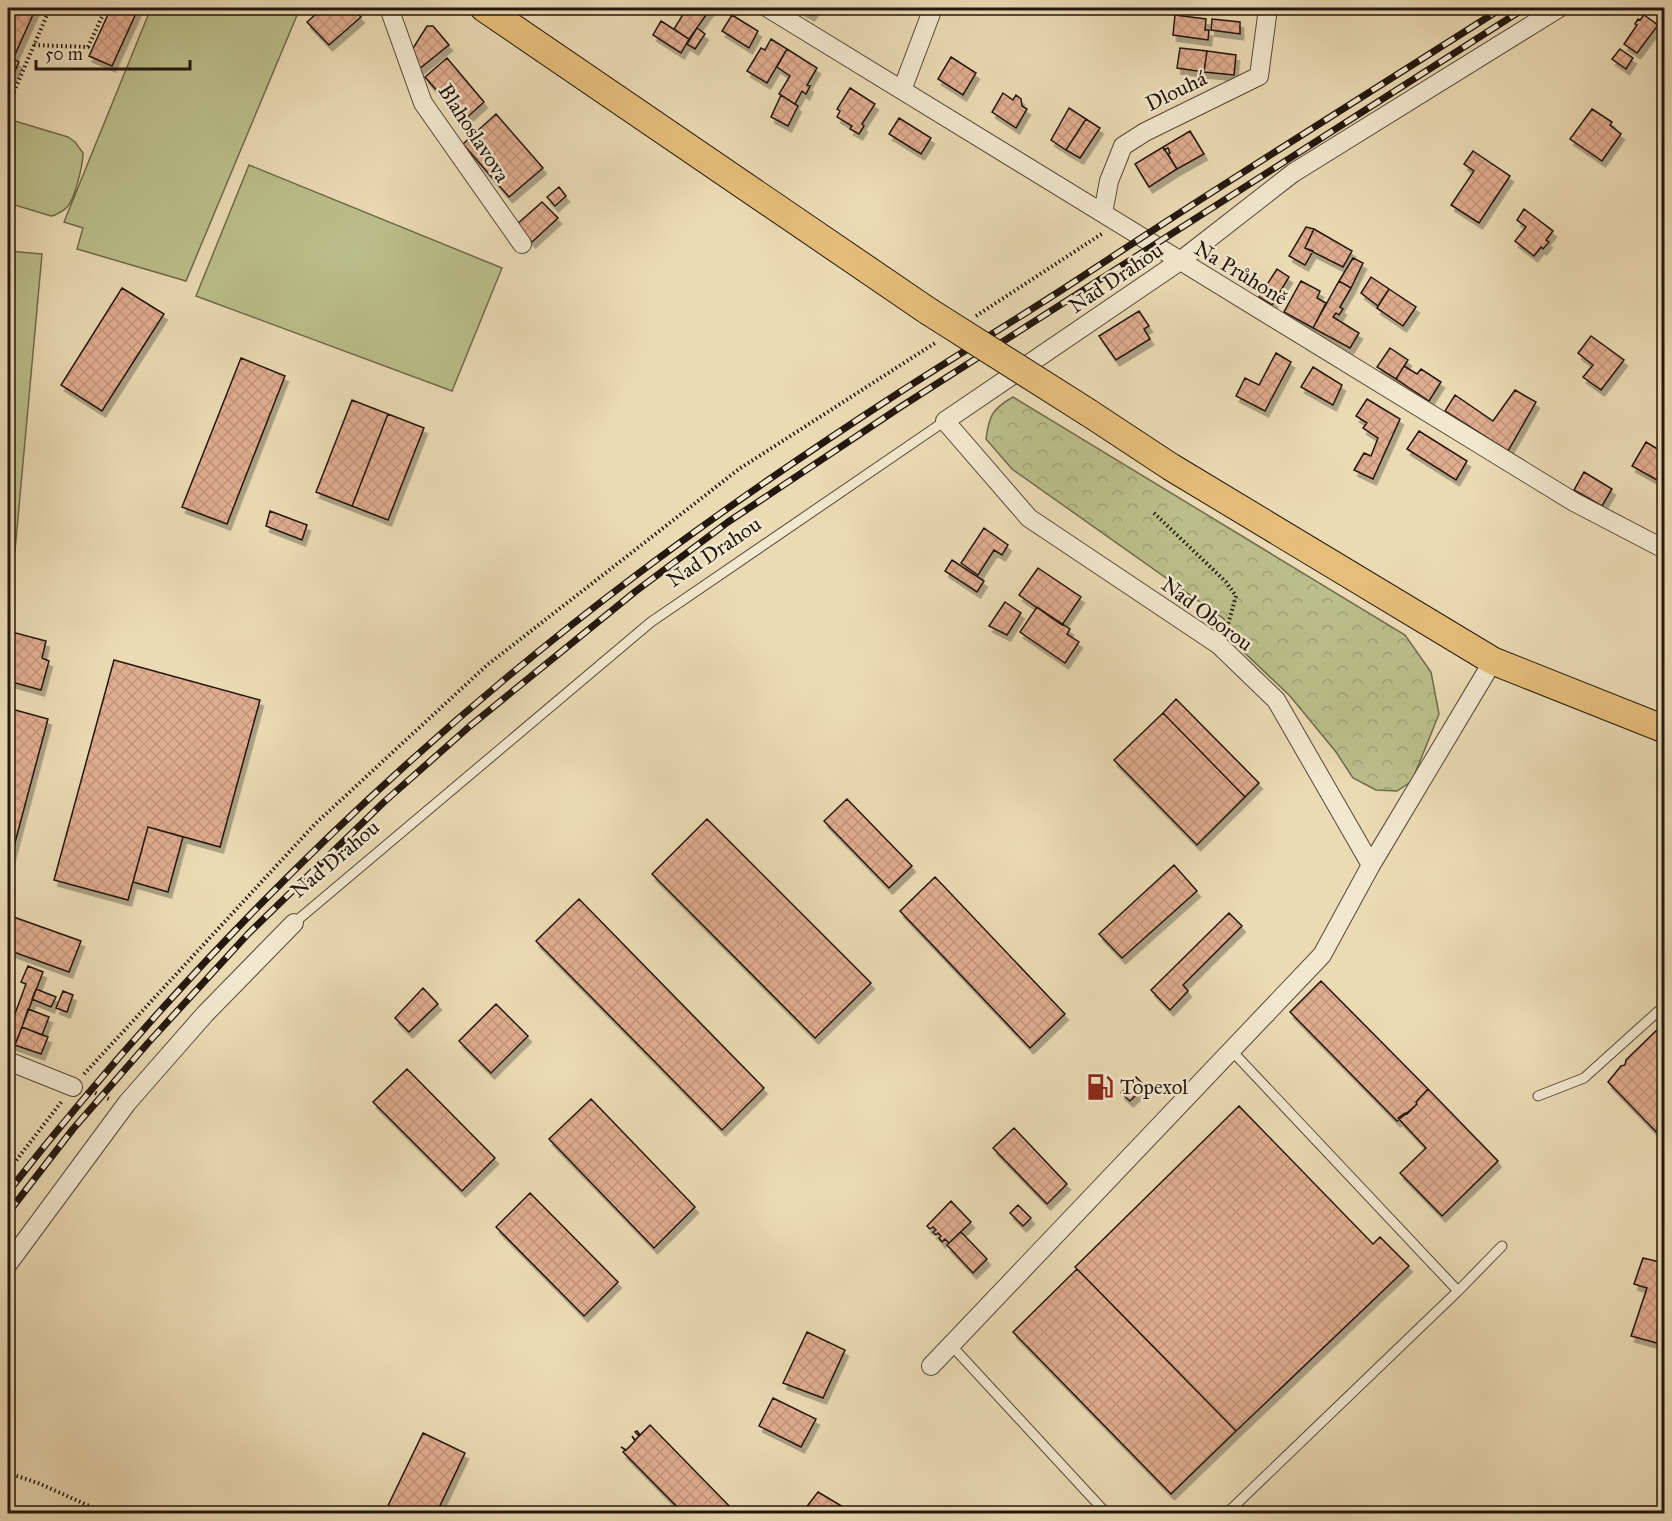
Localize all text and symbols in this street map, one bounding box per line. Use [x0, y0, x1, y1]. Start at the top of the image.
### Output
scale bar [36, 33, 190, 71]
text: 50 m [45, 43, 83, 65]
street label: Dlouhá [1141, 65, 1211, 117]
street label: Blahoslavova [433, 79, 516, 187]
street label: Na Průhoně [1190, 235, 1293, 311]
street label: Nad Drahou [1064, 237, 1168, 319]
street label: Nad Drahou [662, 511, 766, 593]
street label: Nad Oborou [1156, 571, 1258, 657]
street label: Nad Drahou [285, 814, 385, 904]
fuel station icon: Topexol [1085, 1072, 1115, 1102]
place label: Topexol [1120, 1074, 1188, 1100]

